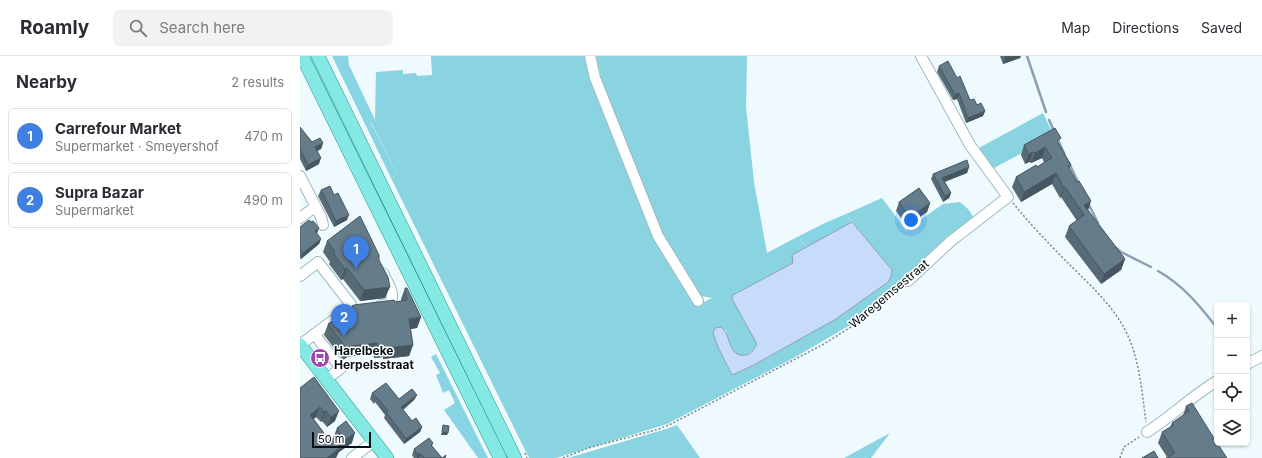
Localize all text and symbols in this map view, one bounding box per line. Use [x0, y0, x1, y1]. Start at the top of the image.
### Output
search box [113, 10, 393, 46]
text: Roamly [20, 16, 89, 39]
icon: search [127, 17, 149, 39]
text: Search here [159, 18, 245, 37]
text: Map [1061, 19, 1090, 36]
text: Directions [1112, 19, 1179, 36]
text: Saved [1201, 19, 1242, 36]
text: Nearby [16, 72, 77, 92]
text: 2 results [231, 74, 284, 90]
text: Carrefour Market [55, 119, 181, 138]
text: 1 [27, 128, 33, 144]
text: 470 m [244, 128, 283, 144]
text: Supermarket · Smeyershof [55, 138, 219, 154]
text: Supra Bazar [55, 183, 144, 202]
text: 2 [26, 192, 34, 208]
text: 490 m [243, 192, 283, 208]
text: Supermarket [55, 202, 134, 218]
your location [901, 210, 921, 230]
pin: 1 [343, 236, 369, 269]
street label: Waregemsestraat [846, 256, 932, 331]
map controls [1214, 302, 1250, 446]
button: + [1214, 302, 1250, 338]
pin: 2 [331, 304, 357, 337]
button: − [1214, 338, 1250, 374]
place label: Harelbeke Herpelsstraat [334, 343, 415, 372]
bus stop icon: Harelbeke Herpelsstraat [309, 347, 331, 369]
button: locate [1214, 374, 1250, 410]
button: layers [1214, 410, 1250, 446]
scale bar [312, 430, 371, 449]
text: 50 m [318, 432, 344, 446]

